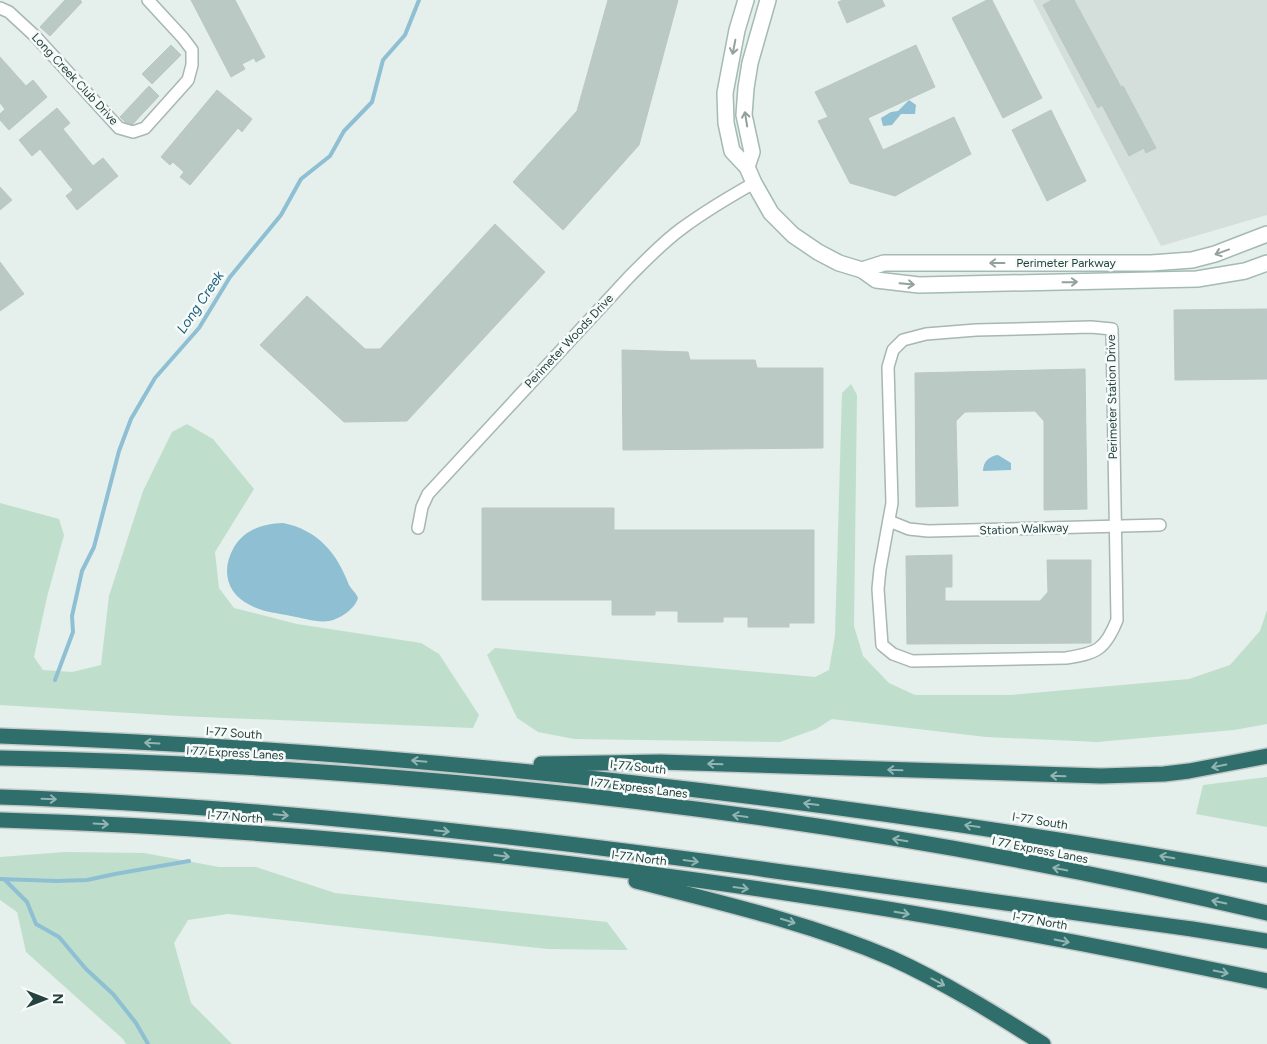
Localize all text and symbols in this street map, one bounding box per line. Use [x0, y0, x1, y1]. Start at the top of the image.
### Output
street label: Long Creek Club Drive [29, 30, 121, 128]
one-way arrow [729, 39, 739, 55]
one-way arrow [740, 112, 750, 128]
one-way arrow [1214, 248, 1230, 257]
street label: Perimeter Parkway [1016, 256, 1116, 270]
one-way arrow [990, 258, 1006, 268]
water label: Long Creek [173, 267, 228, 337]
one-way arrow [1062, 277, 1078, 287]
one-way arrow [899, 279, 915, 289]
street label: Perimeter Woods Drive [522, 291, 616, 391]
street label: Perimeter Station Drive [1104, 334, 1120, 459]
street label: Station Walkway [979, 520, 1069, 538]
street label: I-77 South [205, 724, 263, 742]
one-way arrow [144, 738, 160, 747]
street label: I 77 Express Lanes [186, 743, 285, 763]
one-way arrow [411, 757, 427, 766]
street label: I-77 South [609, 757, 667, 777]
one-way arrow [708, 759, 724, 769]
one-way arrow [1212, 762, 1228, 772]
one-way arrow [887, 765, 904, 775]
one-way arrow [1050, 771, 1066, 780]
street label: I 77 Express Lanes [590, 775, 689, 801]
one-way arrow [40, 794, 56, 803]
one-way arrow [804, 798, 820, 808]
street label: I-77 North [207, 808, 264, 826]
one-way arrow [272, 810, 288, 819]
one-way arrow [732, 810, 748, 820]
street label: I-77 South [1011, 810, 1069, 832]
one-way arrow [93, 820, 109, 829]
one-way arrow [965, 821, 981, 831]
one-way arrow [434, 826, 450, 836]
street label: I 77 Express Lanes [991, 834, 1090, 866]
one-way arrow [893, 835, 909, 845]
street label: I-77 North [611, 848, 668, 868]
one-way arrow [493, 851, 509, 861]
one-way arrow [1160, 852, 1176, 862]
one-way arrow [682, 856, 698, 866]
one-way arrow [1053, 864, 1069, 874]
one-way arrow [733, 883, 749, 893]
one-way arrow [1212, 897, 1228, 906]
one-way arrow [893, 908, 909, 918]
street label: I-77 North [1011, 909, 1069, 933]
one-way arrow [780, 917, 796, 927]
one-way arrow [1053, 936, 1069, 946]
one-way arrow [1213, 967, 1229, 977]
north arrow [20, 974, 70, 1024]
one-way arrow [931, 977, 946, 987]
text: N [49, 994, 66, 1004]

